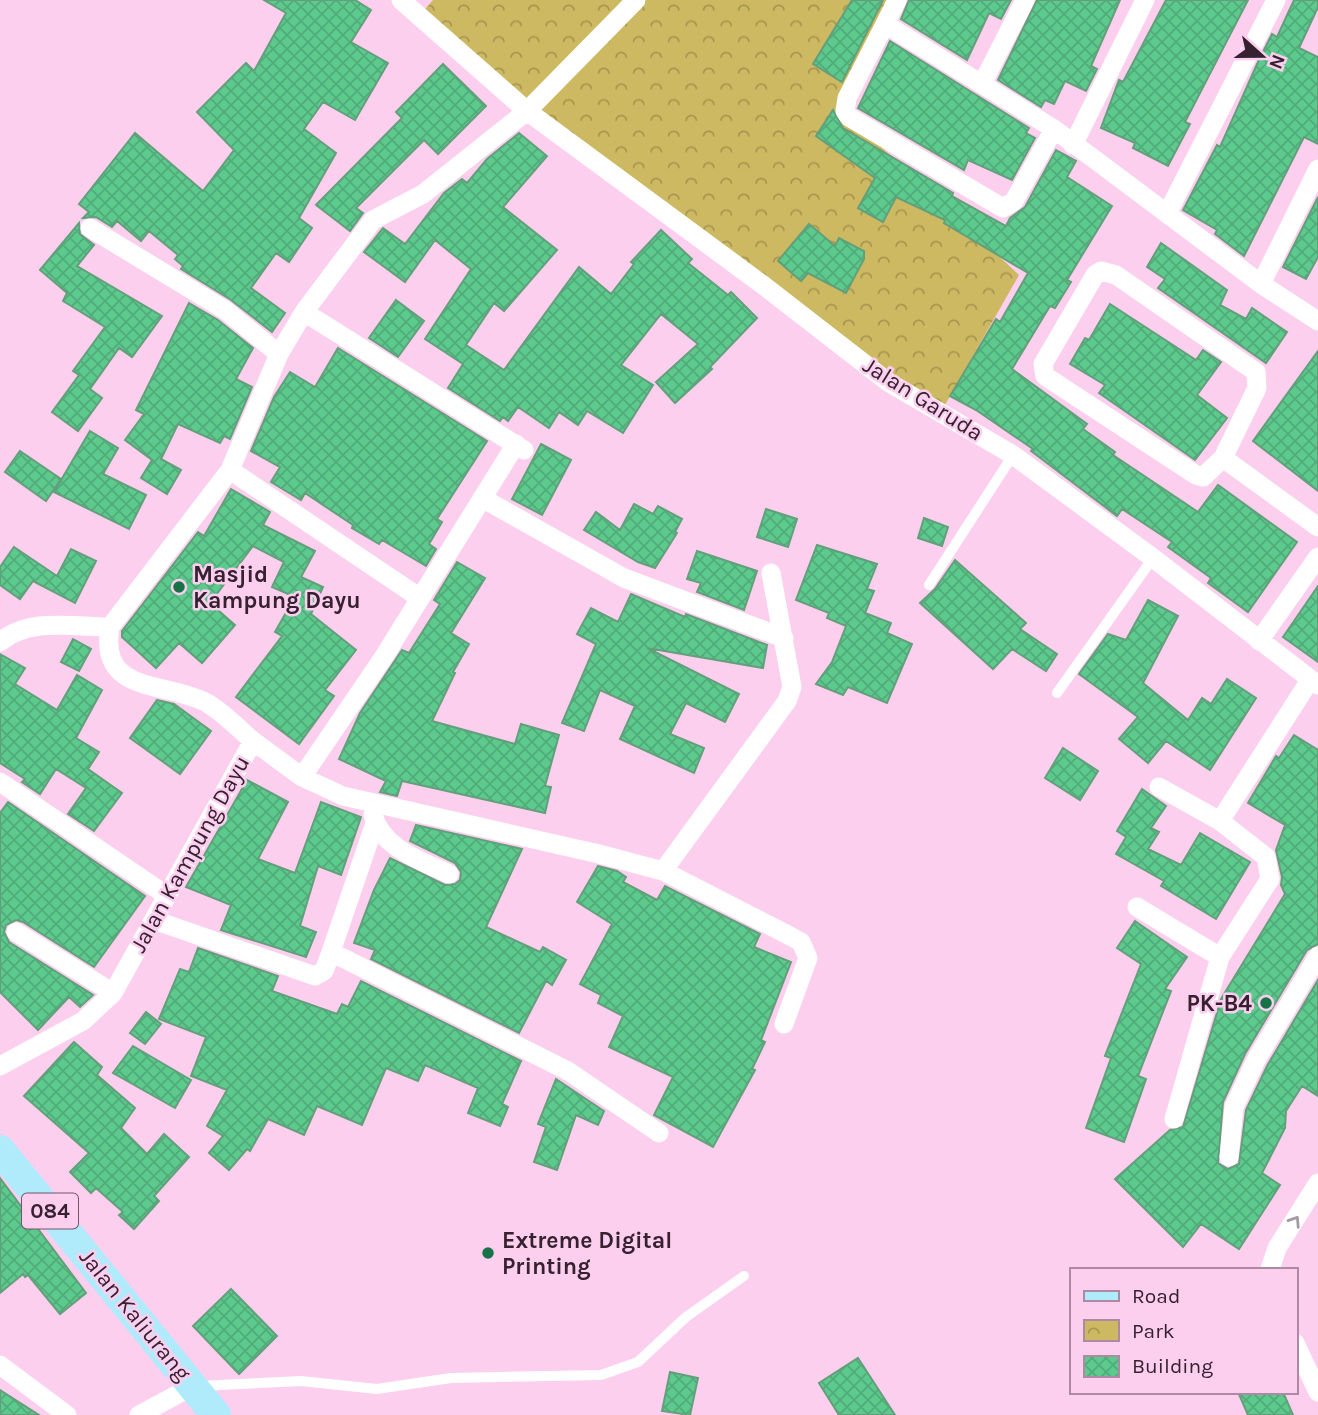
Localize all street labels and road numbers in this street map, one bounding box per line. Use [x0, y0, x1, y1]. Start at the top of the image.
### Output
street label: Jalan Garuda [858, 351, 988, 447]
street label: Jalan Kampung Dayu [125, 751, 255, 957]
road number: 084 [22, 1194, 78, 1228]
street label: Jalan Kaliurang [74, 1244, 196, 1386]

